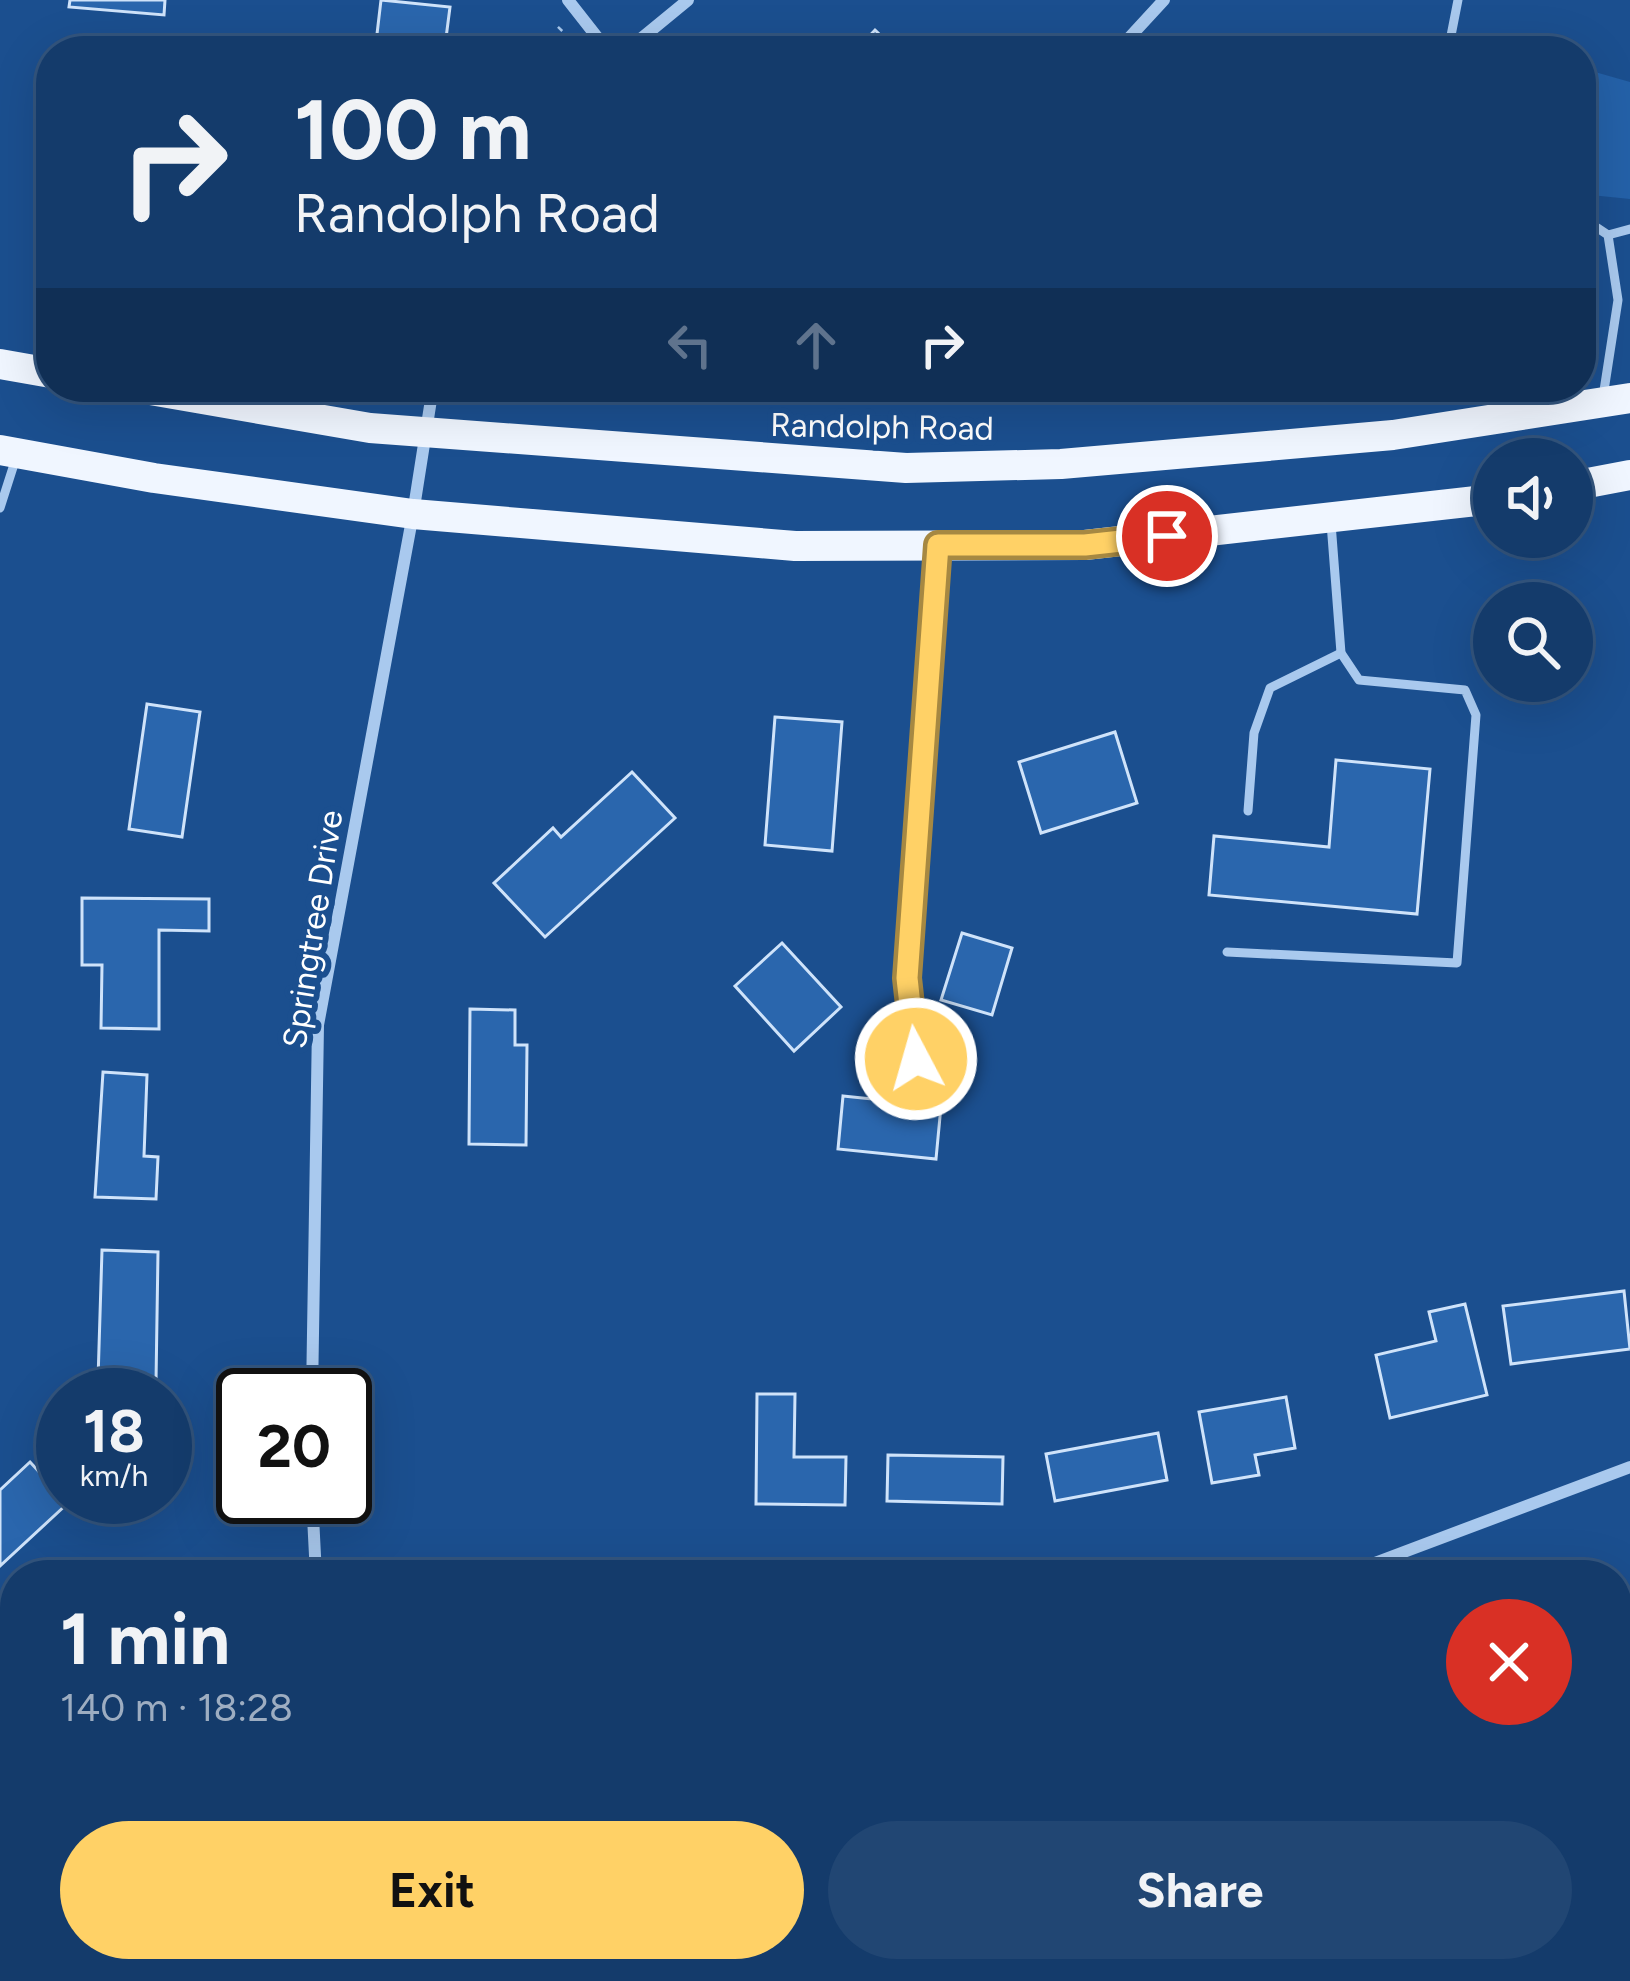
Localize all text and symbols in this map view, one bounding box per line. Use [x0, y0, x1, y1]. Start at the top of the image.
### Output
text: 100 m [294, 79, 532, 180]
icon: right [96, 84, 252, 240]
text: Randolph Road [294, 181, 660, 246]
icon: left [657, 312, 723, 378]
icon: ahead [783, 312, 849, 378]
icon: right [909, 312, 975, 378]
street label: Randolph Road [770, 405, 994, 448]
map controls [1473, 438, 1593, 702]
button: sound [1473, 438, 1593, 558]
pin [1116, 485, 1218, 587]
icon: arrive [1134, 503, 1200, 569]
button: search [1473, 582, 1593, 702]
street label: Springtree Drive [274, 807, 351, 1051]
position arrow [853, 996, 979, 1122]
speed limit sign: 20 [216, 1368, 372, 1524]
text: 18 [83, 1395, 145, 1467]
text: km/h [80, 1457, 148, 1494]
text: 1 min [60, 1596, 230, 1682]
button: close [1446, 1599, 1572, 1725]
text: 140 m · 18:28 [60, 1684, 293, 1731]
button: Exit [60, 1821, 804, 1959]
button: Share [828, 1821, 1572, 1959]

